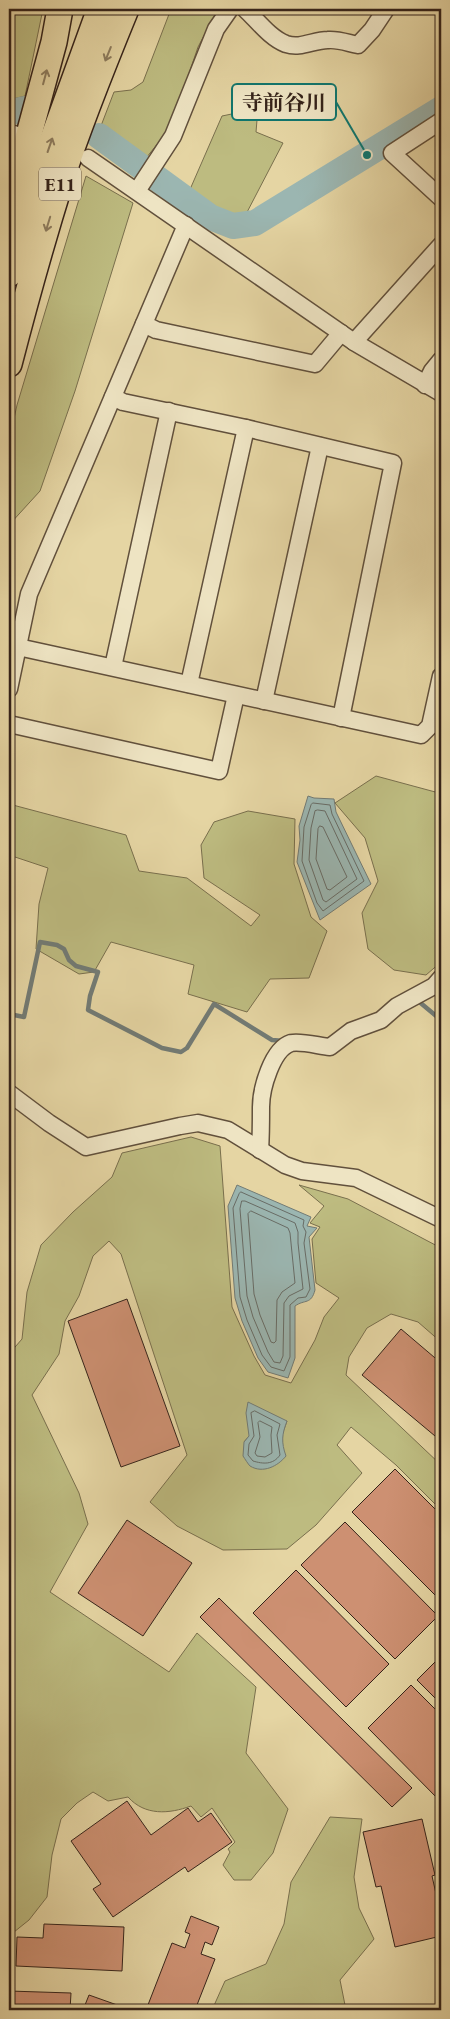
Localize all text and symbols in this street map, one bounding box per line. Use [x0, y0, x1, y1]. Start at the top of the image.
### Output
one-way arrow [102, 46, 112, 61]
one-way arrow [40, 69, 50, 85]
callout: 寺前谷川 [232, 84, 336, 120]
text: 寺前谷川 [242, 89, 326, 116]
one-way arrow [46, 137, 55, 153]
road number: E11 [39, 168, 81, 200]
one-way arrow [43, 215, 52, 231]

